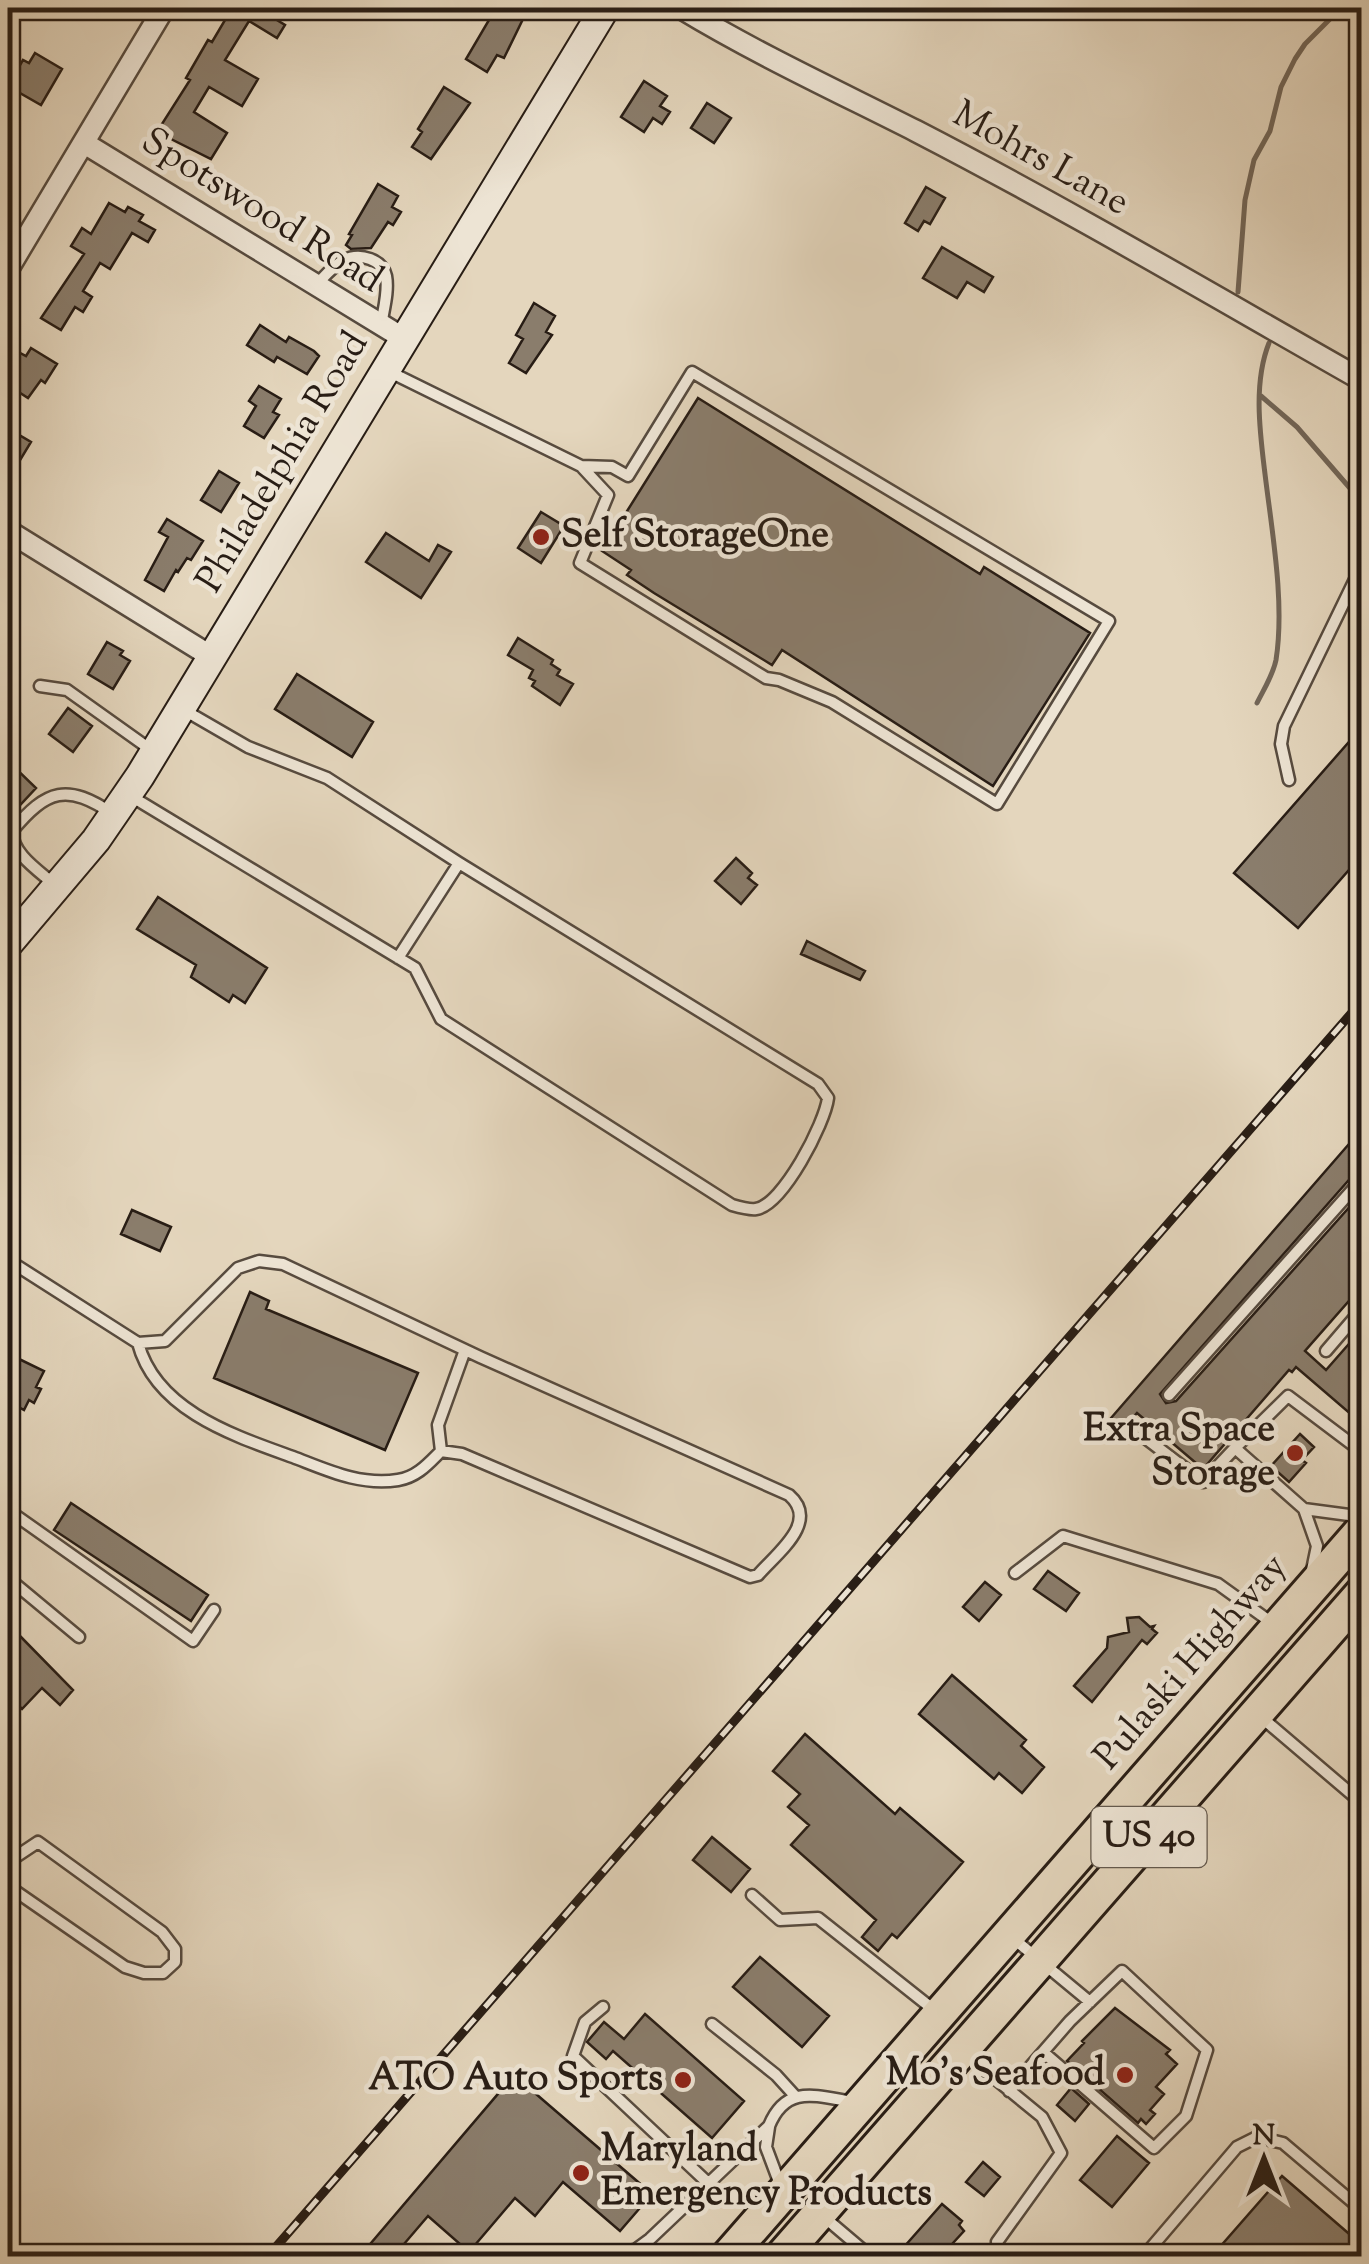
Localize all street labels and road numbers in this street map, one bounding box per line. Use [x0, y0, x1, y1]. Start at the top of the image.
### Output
street label: Mohrs Lane [942, 89, 1138, 231]
street label: Spotswood Road [130, 116, 392, 308]
street label: Philadelphia Road [185, 322, 383, 604]
street label: Pulaski Highway [1083, 1543, 1301, 1783]
road number: US 40 [1092, 1807, 1206, 1867]

